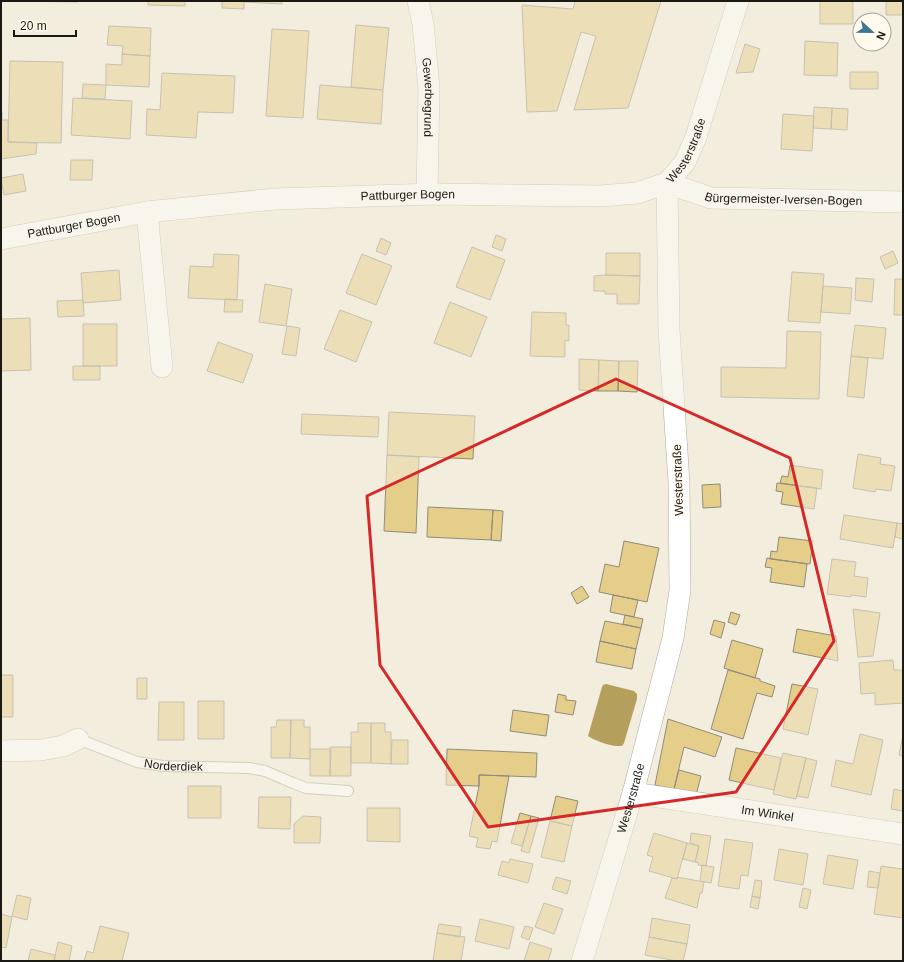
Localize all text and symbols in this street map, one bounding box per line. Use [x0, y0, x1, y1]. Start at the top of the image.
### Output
scale bar [14, 12, 76, 38]
north arrow [852, 12, 892, 52]
text: 20 m [20, 19, 47, 33]
text: N [874, 30, 888, 42]
street label: Gewerbegrund [419, 57, 436, 137]
street label: Westerstraße [663, 116, 709, 186]
street label: Pattburger Bogen [360, 187, 455, 203]
street label: Bürgermeister-Iversen-Bogen [703, 189, 862, 208]
street label: Pattburger Bogen [26, 210, 121, 241]
street label: Westerstraße [670, 444, 686, 516]
street label: Norderdiek [143, 756, 204, 774]
street label: Westerstraße [614, 762, 647, 835]
street label: Im Winkel [740, 803, 795, 824]

